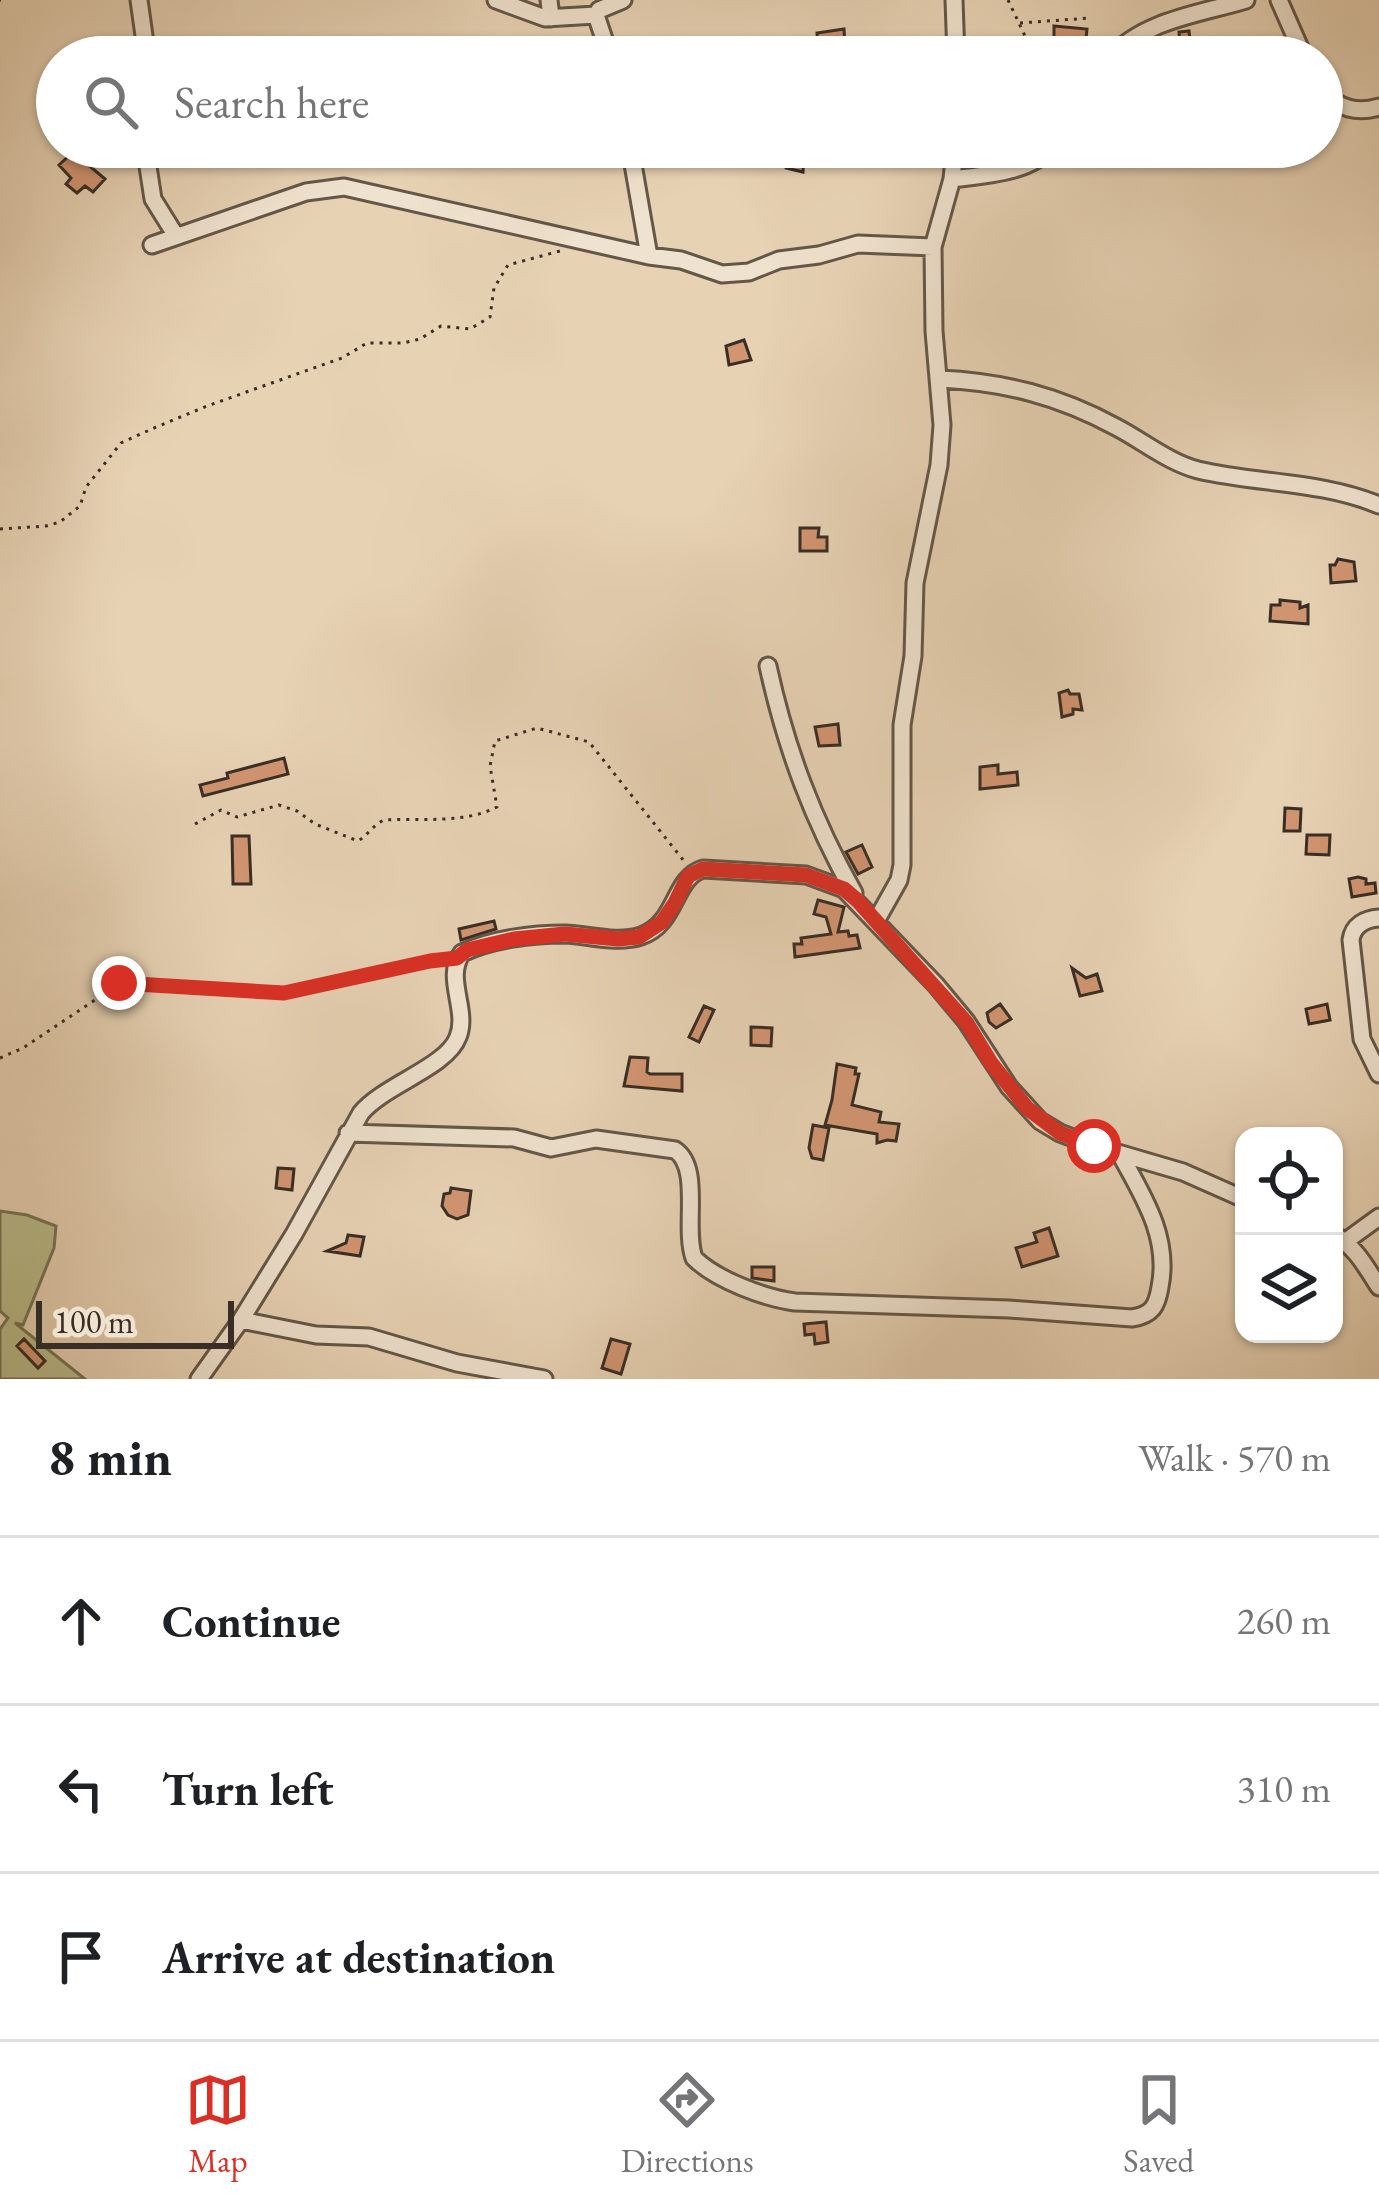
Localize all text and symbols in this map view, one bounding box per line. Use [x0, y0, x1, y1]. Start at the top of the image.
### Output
search box [36, 36, 1343, 168]
icon: search [78, 69, 144, 135]
text: Search here [174, 73, 369, 131]
route end [92, 956, 146, 1010]
route start [1067, 1119, 1121, 1173]
map controls [1235, 1127, 1343, 1343]
button: locate [1235, 1127, 1343, 1235]
button: layers [1235, 1235, 1343, 1343]
scale bar [36, 1295, 234, 1348]
text: 100 m [54, 1300, 134, 1343]
text: 8 min [48, 1424, 172, 1490]
text: Walk · 570 m [1138, 1432, 1331, 1483]
icon: ahead [48, 1588, 114, 1654]
text: Continue [162, 1592, 340, 1650]
text: 260 m [1237, 1595, 1331, 1646]
icon: left [48, 1756, 114, 1822]
text: Turn left [162, 1760, 334, 1818]
text: 310 m [1237, 1763, 1331, 1814]
icon: arrive [48, 1924, 114, 1990]
text: Arrive at destination [162, 1928, 555, 1986]
tab: Map [185, 2067, 251, 2182]
tab: Directions [621, 2067, 754, 2182]
tab: Saved [1123, 2067, 1194, 2182]

